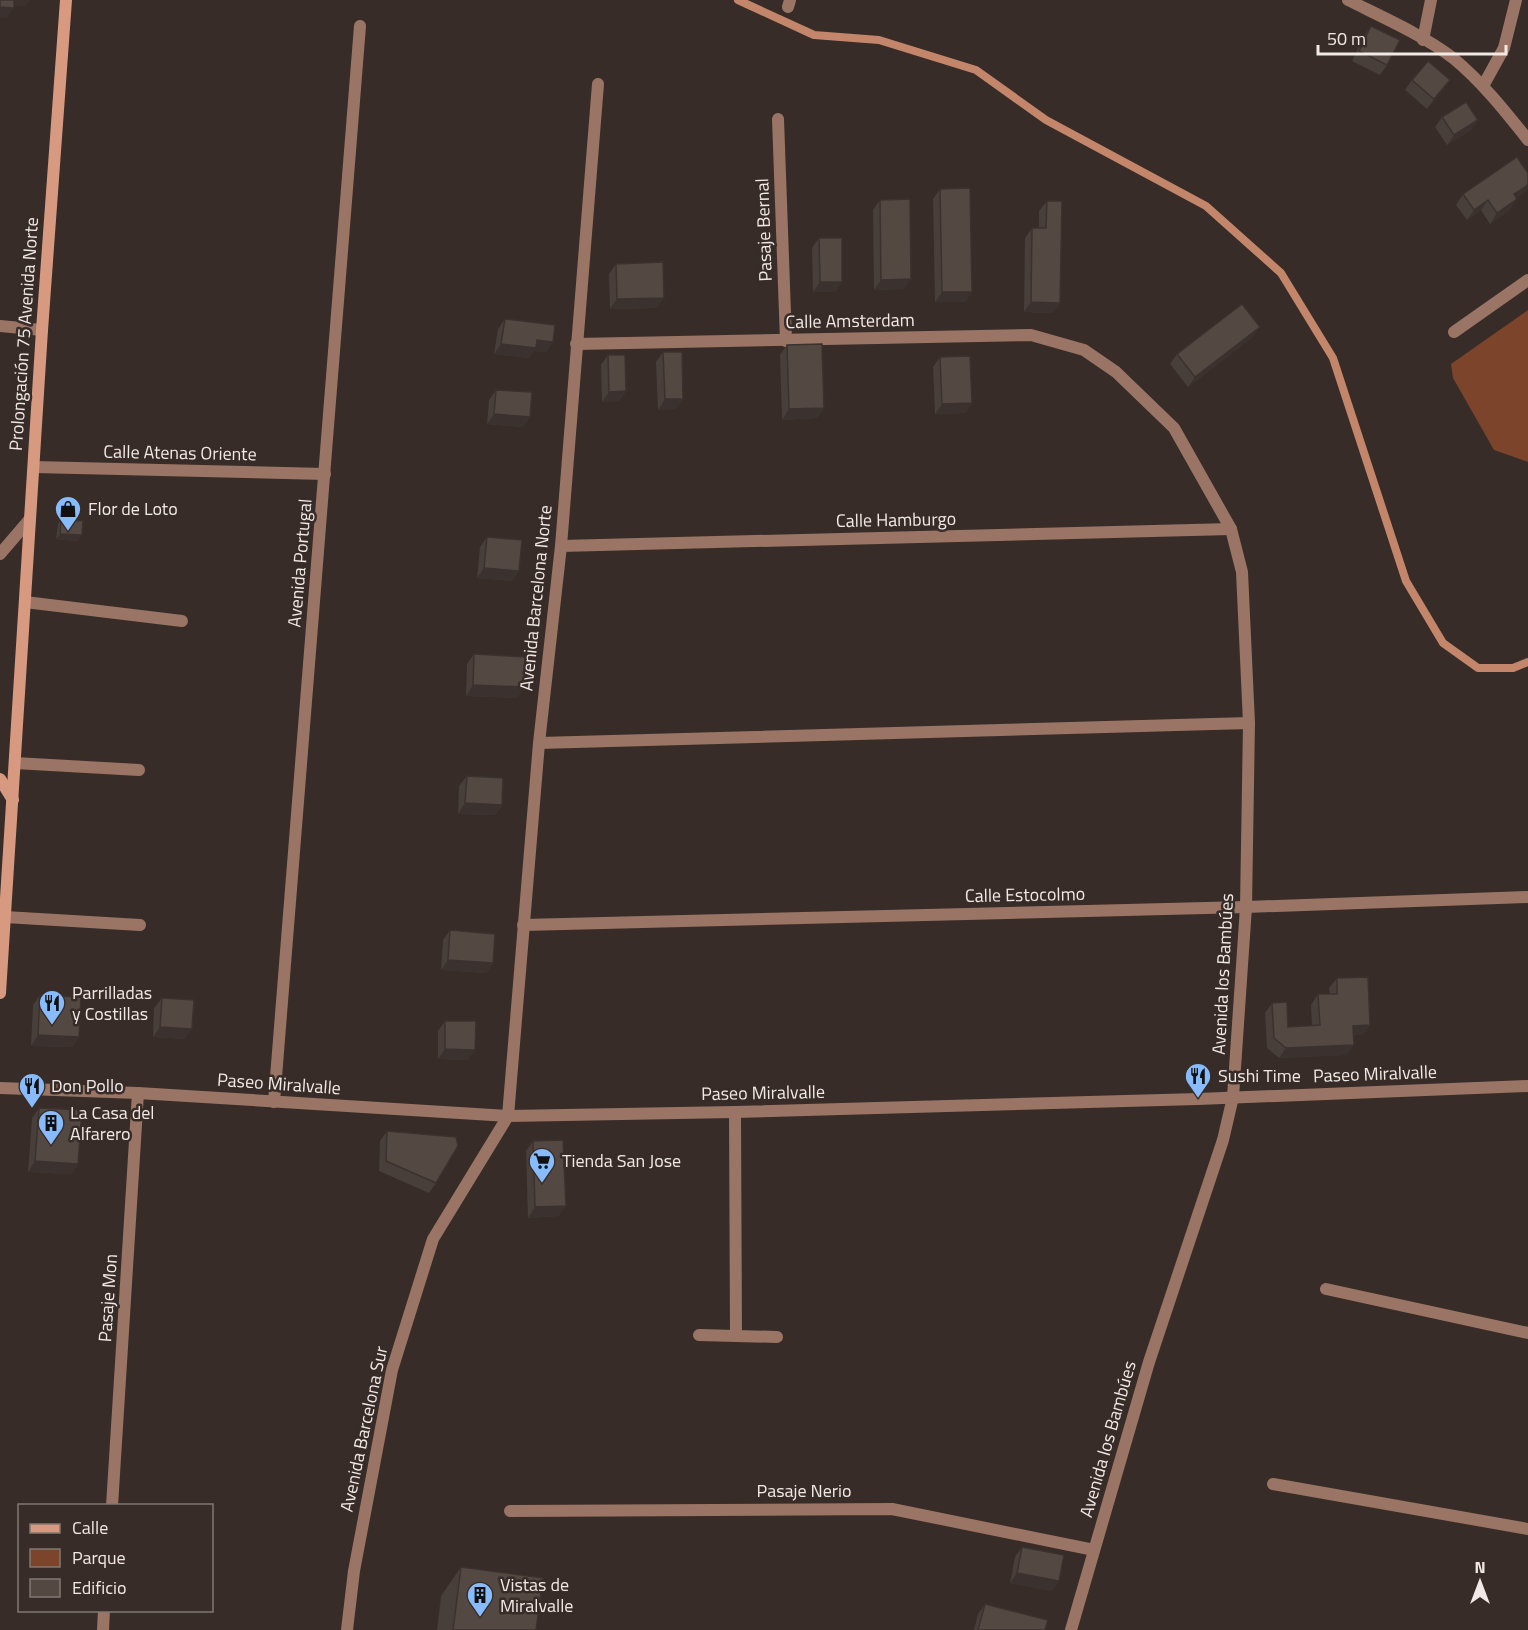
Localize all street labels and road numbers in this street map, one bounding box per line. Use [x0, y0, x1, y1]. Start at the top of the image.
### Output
street label: Pasaje Bernal [748, 178, 779, 282]
street label: Prolongación 75 Avenida Norte [2, 216, 45, 452]
street label: Calle Amsterdam [785, 306, 915, 335]
street label: Calle Atenas Oriente [103, 438, 257, 467]
street label: Avenida Portugal [280, 498, 319, 628]
street label: Avenida Barcelona Norte [512, 504, 559, 692]
street label: Calle Hamburgo [836, 505, 956, 534]
street label: Calle Estocolmo [965, 880, 1085, 909]
street label: Avenida los Bambúes [1205, 893, 1240, 1055]
street label: Paseo Miralvalle [1313, 1058, 1437, 1089]
street label: Paseo Miralvalle [216, 1066, 342, 1101]
street label: Paseo Miralvalle [701, 1078, 825, 1107]
street label: Pasaje Mon [91, 1253, 124, 1343]
street label: Avenida Barcelona Sur [333, 1343, 394, 1514]
street label: Avenida los Bambúes [1072, 1357, 1143, 1520]
street label: Pasaje Nerio [757, 1477, 851, 1504]

